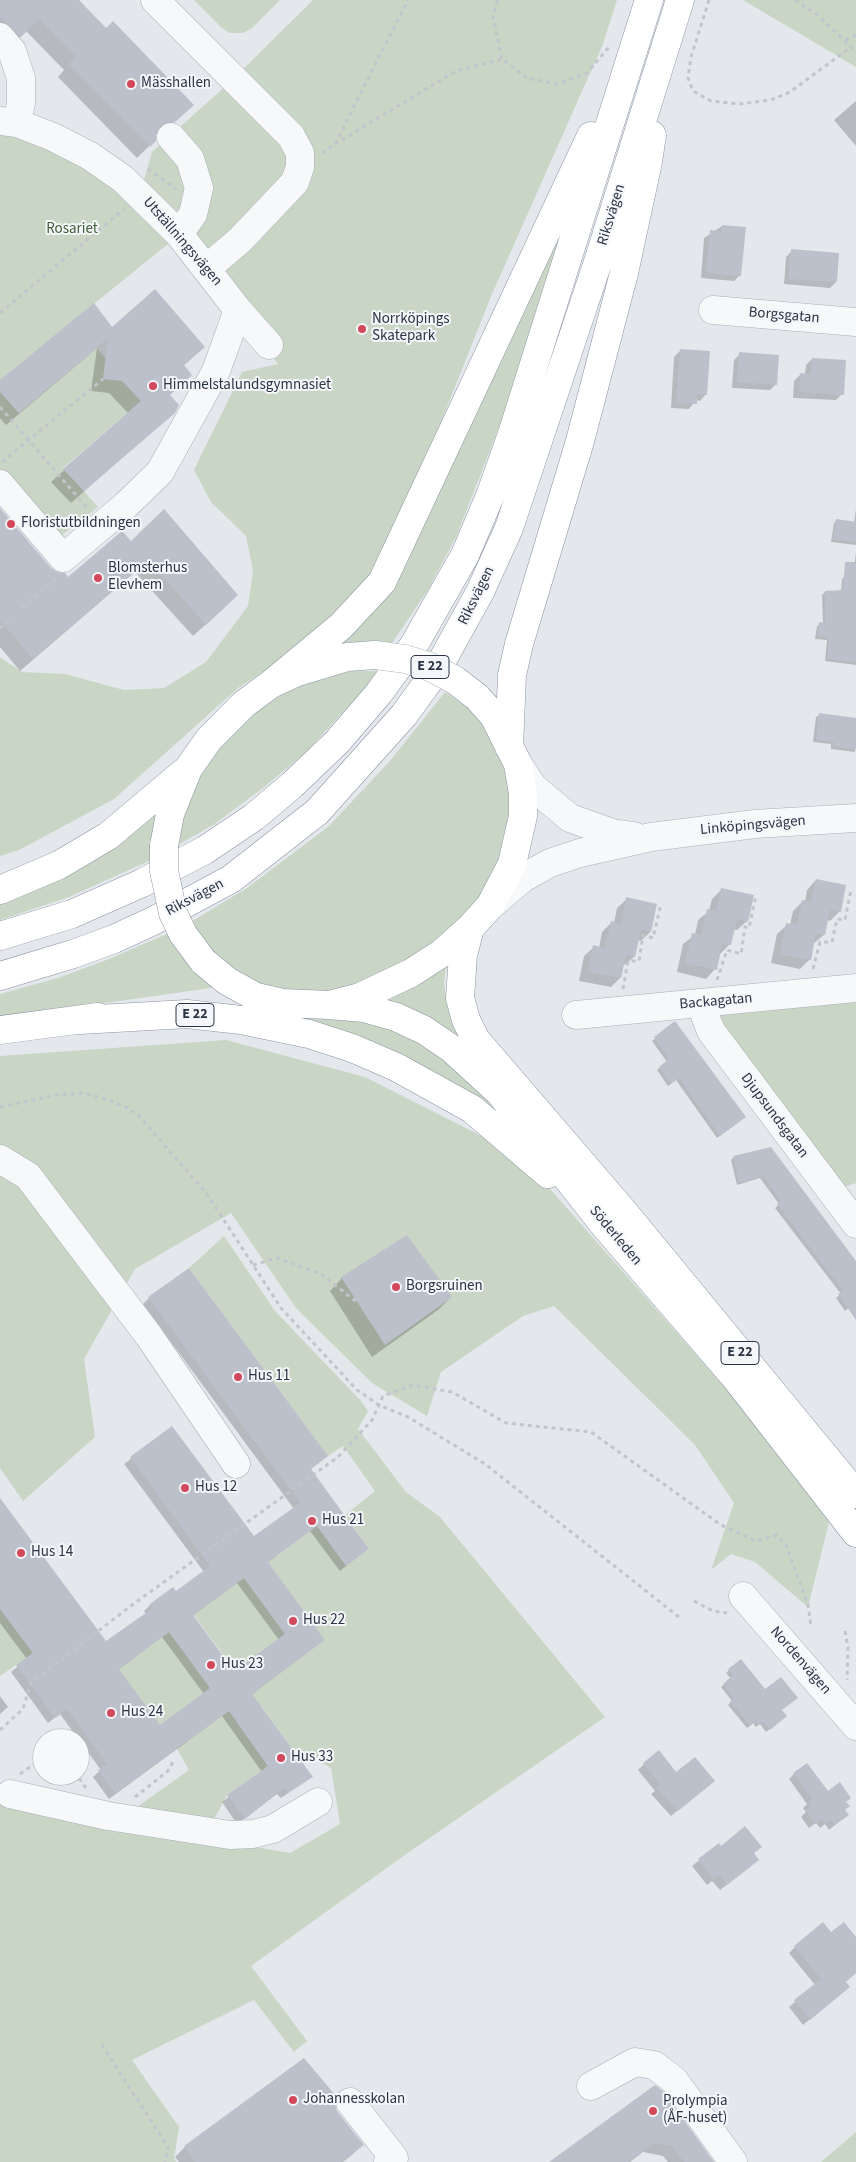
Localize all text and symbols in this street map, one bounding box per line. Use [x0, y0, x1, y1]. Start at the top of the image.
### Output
place label: Mässhallen [141, 75, 211, 93]
marker: Mässhallen [125, 78, 137, 90]
street label: Riksvägen [594, 182, 630, 248]
street label: Utställningsvägen [139, 194, 225, 290]
park label: Rosariet [46, 221, 98, 239]
street label: Borgsgatan [748, 304, 820, 328]
place label: Norrköpings Skatepark [372, 311, 450, 346]
marker: Norrköpings Skatepark [356, 323, 368, 335]
place label: Himmelstalundsgymnasiet [163, 377, 331, 395]
marker: Himmelstalundsgymnasiet [147, 380, 159, 392]
place label: Floristutbildningen [21, 515, 141, 533]
marker: Floristutbildningen [5, 518, 17, 530]
place label: Blomsterhus Elevhem [108, 560, 187, 595]
street label: Riksvägen [455, 564, 499, 628]
marker: Blomsterhus Elevhem [92, 572, 104, 584]
road number: E 22 [411, 656, 449, 679]
street label: Linköpingsvägen [700, 812, 806, 840]
street label: Riksvägen [163, 875, 227, 921]
street label: Backagatan [679, 990, 753, 1014]
road number: E 22 [176, 1004, 214, 1026]
street label: Djupsundsgatan [736, 1070, 812, 1162]
street label: Söderleden [585, 1203, 645, 1269]
place label: Borgsruinen [406, 1278, 483, 1296]
marker: Borgsruinen [390, 1281, 402, 1293]
road number: E 22 [721, 1342, 759, 1365]
place label: Hus 11 [248, 1368, 290, 1386]
marker: Hus 11 [232, 1371, 244, 1383]
place label: Hus 12 [195, 1479, 237, 1497]
marker: Hus 12 [179, 1482, 191, 1494]
place label: Hus 21 [322, 1512, 364, 1530]
marker: Hus 21 [306, 1515, 318, 1527]
place label: Hus 14 [31, 1544, 73, 1562]
marker: Hus 14 [15, 1547, 27, 1559]
place label: Hus 22 [303, 1612, 345, 1630]
marker: Hus 22 [287, 1615, 299, 1627]
street label: Nordenvägen [766, 1623, 834, 1699]
place label: Hus 23 [221, 1656, 263, 1674]
marker: Hus 23 [205, 1659, 217, 1671]
place label: Hus 24 [121, 1704, 163, 1722]
marker: Hus 24 [105, 1707, 117, 1719]
place label: Hus 33 [291, 1749, 333, 1767]
marker: Hus 33 [275, 1752, 287, 1764]
place label: Johannesskolan [303, 2091, 405, 2109]
place label: Prolympia (ÅF-huset) [663, 2093, 728, 2128]
marker: Johannesskolan [287, 2094, 299, 2106]
marker: Prolympia (ÅF-huset) [647, 2105, 659, 2117]

